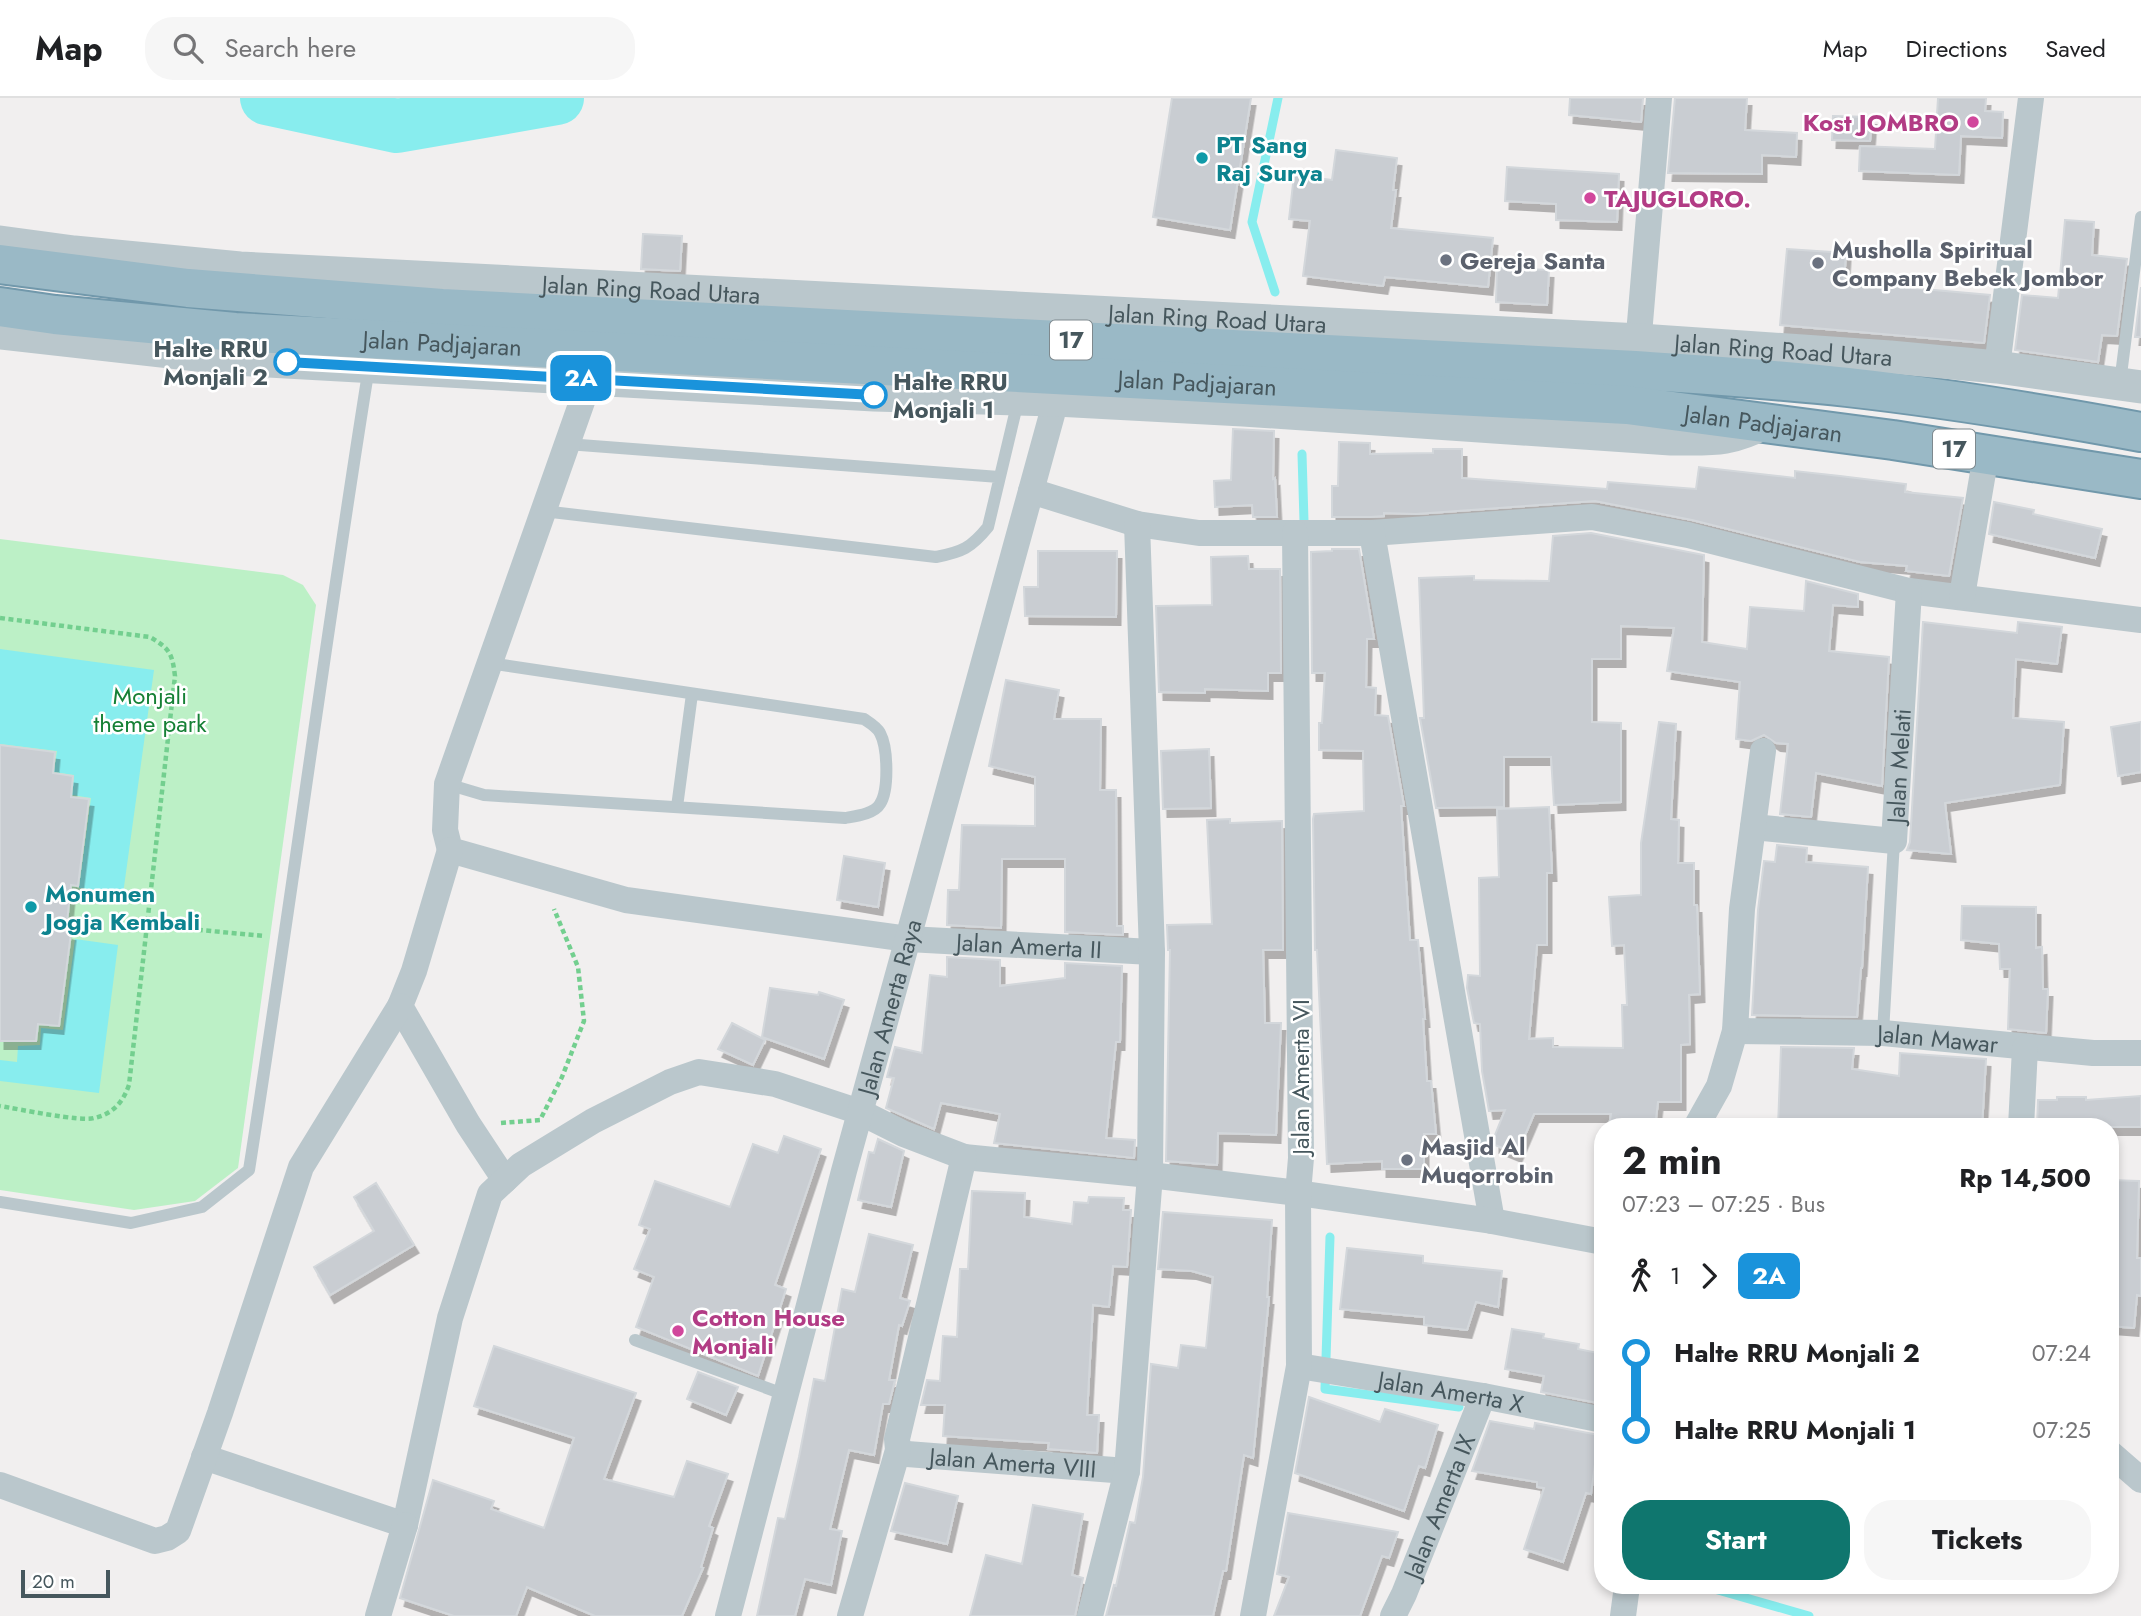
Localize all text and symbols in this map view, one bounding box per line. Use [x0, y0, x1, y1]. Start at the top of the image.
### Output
search box [145, 17, 635, 80]
text: Map [35, 25, 103, 72]
icon: search [169, 29, 207, 67]
text: Search here [225, 29, 356, 67]
text: Map [1823, 31, 1868, 66]
text: Directions [1906, 31, 2007, 66]
text: Saved [2045, 31, 2106, 66]
place label: Kost JOMBRO [1803, 105, 1959, 140]
marker: Kost JOMBRO [1965, 114, 1981, 130]
place label: PT Sang Raj Surya [1216, 127, 1323, 190]
marker: PT Sang Raj Surya [1194, 150, 1210, 166]
place label: TAJUGLORO. [1604, 181, 1751, 216]
marker: TAJUGLORO. [1582, 190, 1598, 206]
place label: Musholla Spiritual Company Bebek Jombor [1832, 232, 2104, 295]
place label: Gereja Santa [1460, 243, 1606, 278]
marker: Gereja Santa [1438, 252, 1454, 268]
marker: Musholla Spiritual Company Bebek Jombor [1810, 255, 1826, 271]
street label: Jalan Ring Road Utara [538, 266, 761, 312]
street label: Jalan Ring Road Utara [1104, 295, 1327, 341]
road number: 17 [1050, 320, 1092, 360]
street label: Jalan Padjajaran [359, 321, 523, 365]
street label: Jalan Ring Road Utara [1670, 325, 1894, 375]
place label: Halte RRU Monjali 2 [153, 331, 268, 394]
marker: Halte RRU Monjali 2 [274, 349, 300, 375]
line badge: 2A [550, 355, 612, 401]
text: 2A [564, 360, 598, 395]
street label: Jalan Padjajaran [1114, 361, 1278, 404]
place label: Halte RRU Monjali 1 [893, 364, 1008, 427]
marker: Halte RRU Monjali 1 [861, 382, 887, 408]
street label: Jalan Padjajaran [1679, 395, 1845, 451]
road number: 17 [1933, 430, 1975, 468]
park label: Monjali theme park [93, 678, 207, 741]
street label: Jalan Melati [1877, 707, 1919, 827]
place label: Monumen Jogja Kembali [41, 876, 200, 939]
marker: Monumen Jogja Kembali [23, 899, 39, 915]
street label: Jalan Amerta Raya [847, 915, 930, 1102]
street label: Jalan Amerta II [952, 924, 1103, 967]
street label: Jalan Amerta VI [1283, 999, 1318, 1158]
street label: Jalan Mawar [1874, 1015, 2000, 1061]
place label: Masjid Al Muqorrobin [1421, 1129, 1554, 1192]
text: 2 min [1622, 1133, 1722, 1188]
marker: Masjid Al Muqorrobin [1399, 1152, 1415, 1168]
text: Rp 14,500 [1959, 1159, 2091, 1197]
text: 07:23 – 07:25 · Bus [1622, 1187, 1825, 1221]
icon: walk [1622, 1257, 1660, 1295]
icon: forward [1690, 1257, 1728, 1295]
text: 2A [1752, 1258, 1786, 1293]
text: 1 [1670, 1259, 1680, 1293]
place label: Cotton House Monjali [692, 1300, 845, 1363]
marker: Cotton House Monjali [670, 1323, 686, 1339]
text: Halte RRU Monjali 2 [1674, 1334, 1920, 1372]
text: 07:24 [2032, 1336, 2091, 1370]
street label: Jalan Amerta X [1373, 1361, 1527, 1421]
text: Halte RRU Monjali 1 [1674, 1411, 1916, 1449]
text: 07:25 [2032, 1413, 2091, 1447]
street label: Jalan Amerta IX [1393, 1428, 1484, 1587]
street label: Jalan Amerta VIII [925, 1438, 1098, 1486]
button: Start [1622, 1500, 1850, 1580]
button: Tickets [1864, 1500, 2091, 1580]
scale bar [21, 1567, 110, 1599]
text: 20 m [32, 1568, 75, 1595]

